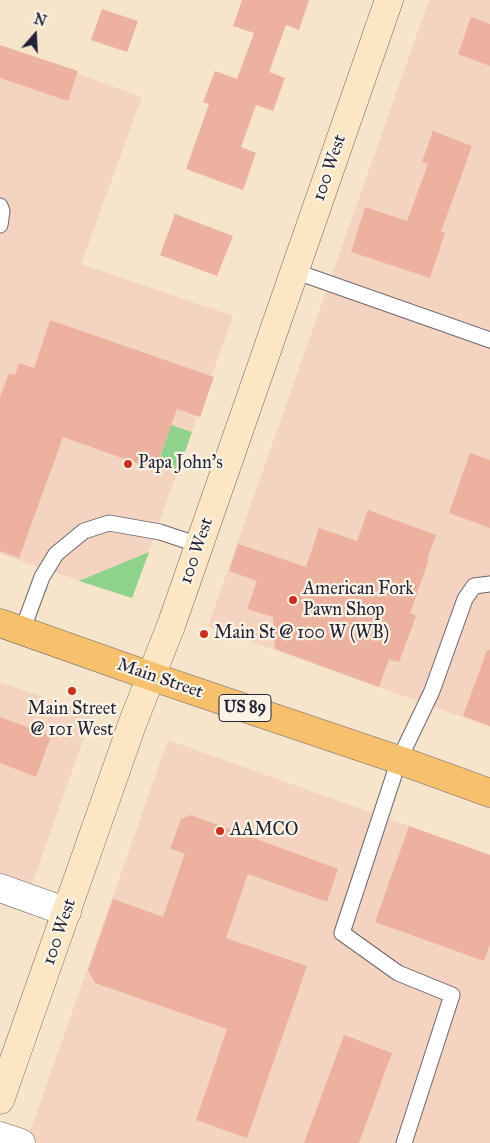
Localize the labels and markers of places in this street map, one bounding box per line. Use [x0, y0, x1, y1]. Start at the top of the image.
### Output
place label: Papa John's [138, 453, 223, 475]
marker: Papa John's [122, 458, 134, 470]
place label: American Fork Pawn Shop [303, 579, 414, 622]
marker: American Fork Pawn Shop [287, 594, 299, 606]
place label: Main St @ 100 W (WB) [214, 623, 389, 645]
marker: Main St @ 100 W (WB) [198, 628, 210, 640]
marker: Main Street @ 101 West [66, 685, 78, 697]
place label: Main Street @ 101 West [27, 699, 117, 742]
place label: AAMCO [230, 820, 299, 842]
marker: AAMCO [214, 825, 226, 837]

